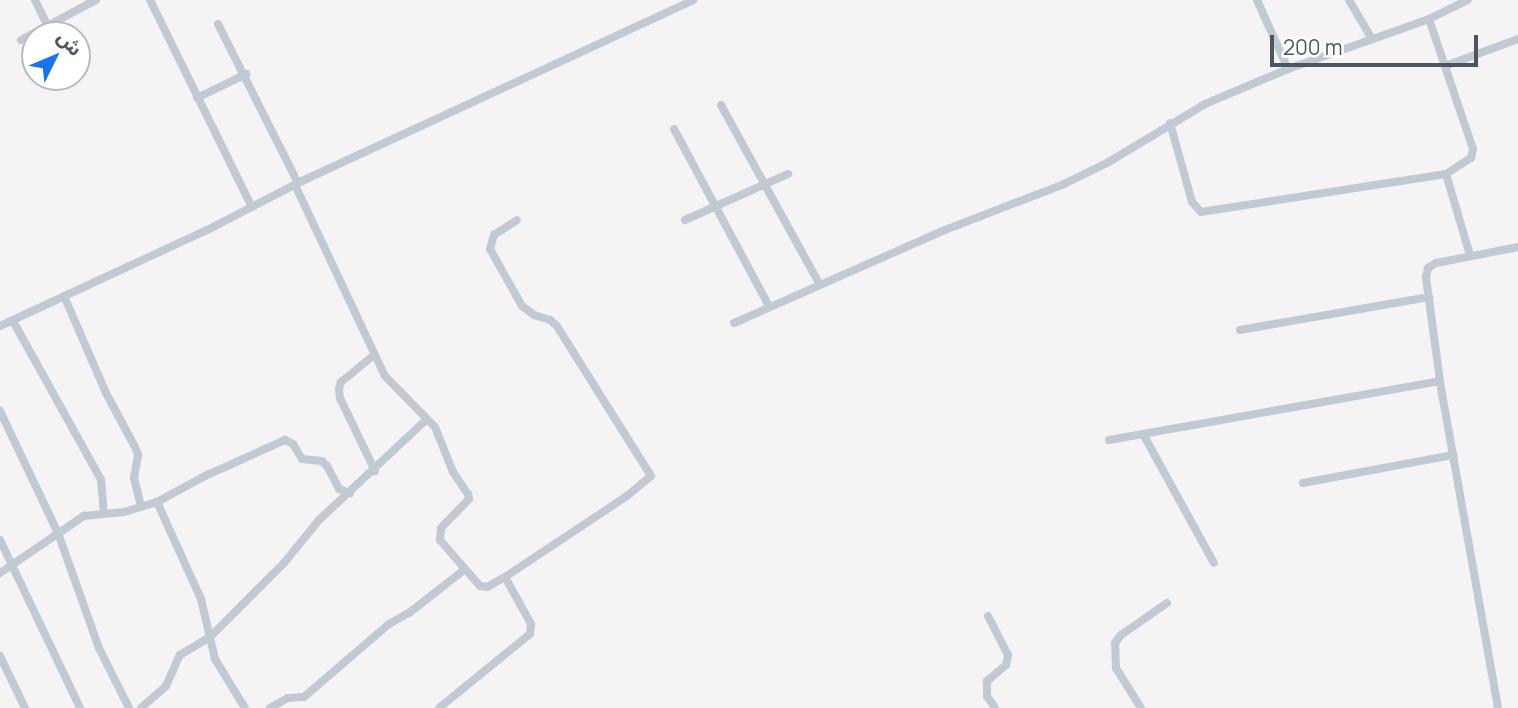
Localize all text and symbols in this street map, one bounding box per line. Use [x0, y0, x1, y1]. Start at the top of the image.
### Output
north arrow [21, 21, 91, 91]
scale bar [1273, 21, 1481, 65]
text: ش [52, 25, 88, 61]
text: 200 m [1283, 33, 1343, 61]

